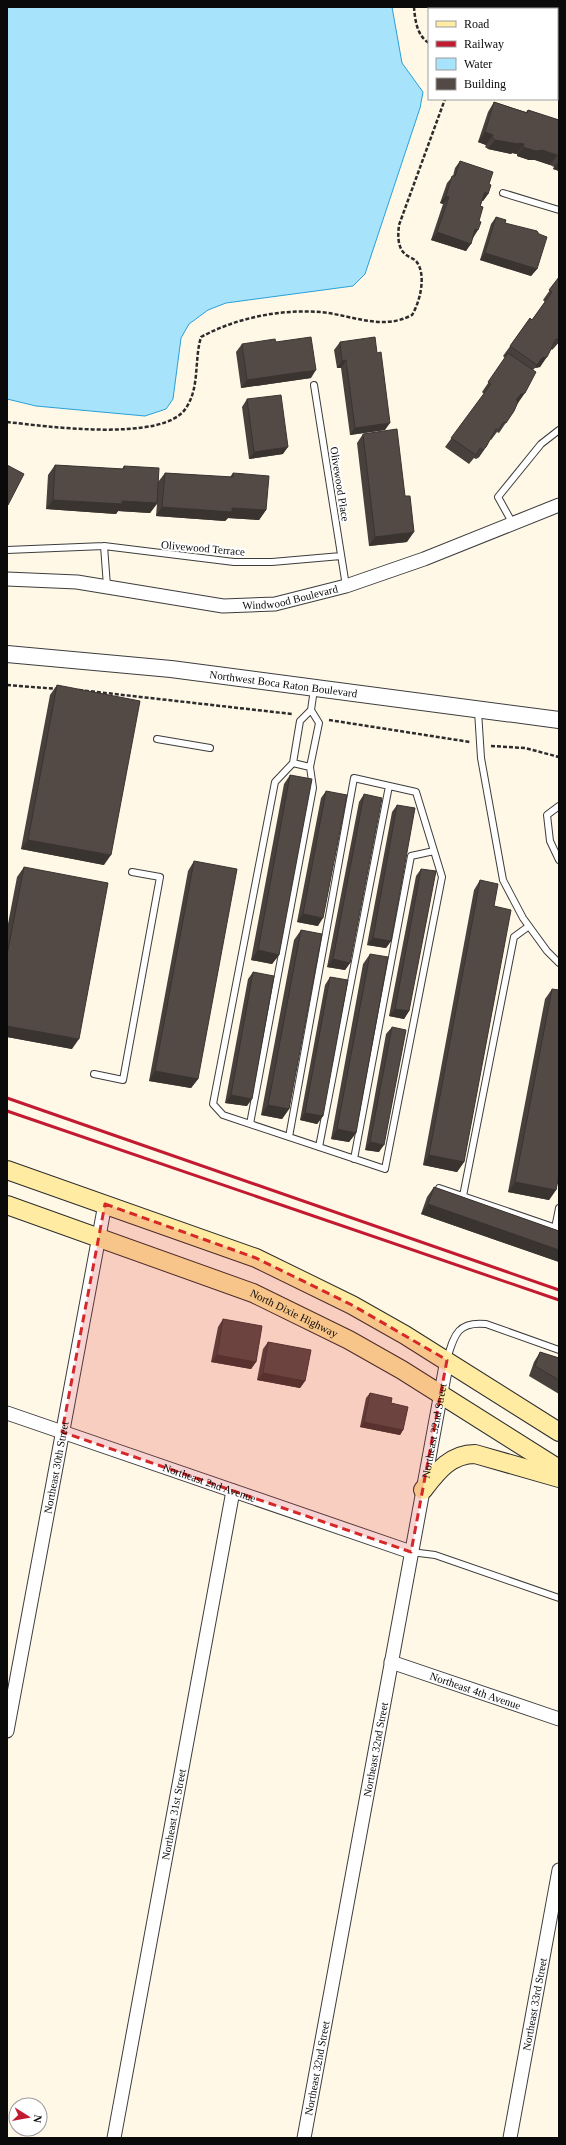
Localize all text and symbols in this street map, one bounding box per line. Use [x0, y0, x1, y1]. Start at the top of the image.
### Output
legend [428, 8, 558, 100]
text: Road [464, 17, 489, 31]
text: Railway [464, 37, 504, 51]
text: Water [464, 57, 492, 71]
text: Building [464, 77, 506, 91]
street label: Olivewood Place [328, 446, 352, 522]
street label: Olivewood Terrace [161, 538, 246, 558]
street label: Windwood Boulevard [242, 582, 339, 611]
street label: Northwest Boca Raton Boulevard [209, 668, 358, 699]
street label: North Dixie Highway [248, 1287, 340, 1340]
street label: Northeast 32nd Street [419, 1383, 449, 1479]
street label: Northeast 30th Street [42, 1420, 70, 1515]
street label: Northeast 2nd Avenue [161, 1461, 258, 1504]
street label: Northeast 4th Avenue [428, 1670, 522, 1712]
street label: Northeast 32nd Street [361, 1701, 390, 1798]
street label: Northeast 31st Street [159, 1768, 188, 1861]
street label: Northeast 33rd Street [520, 1957, 549, 2052]
street label: Northeast 32nd Street [302, 2020, 331, 2116]
north arrow [8, 2097, 48, 2137]
text: N [31, 2114, 44, 2124]

